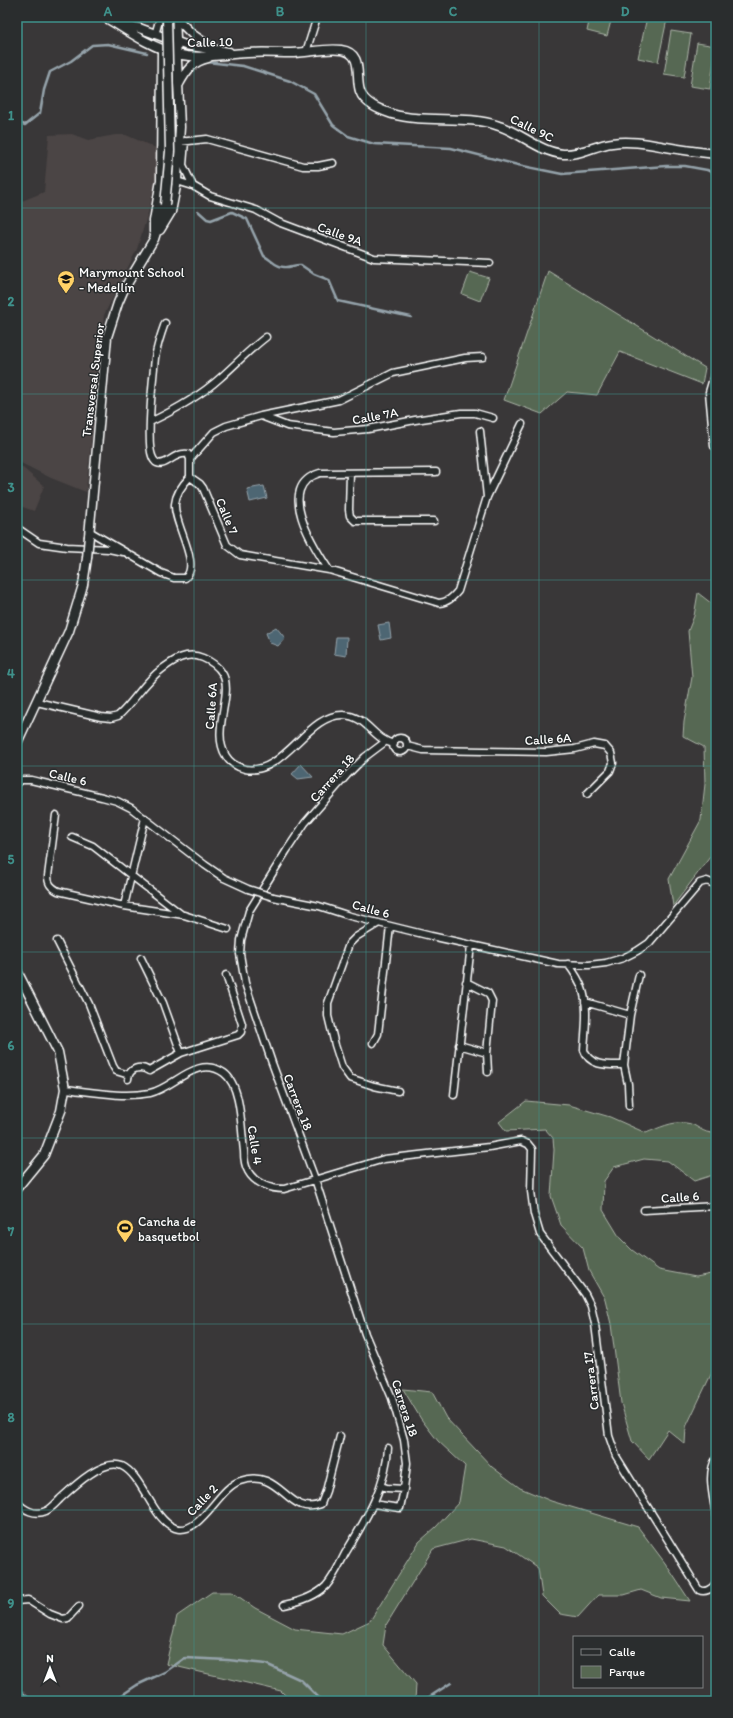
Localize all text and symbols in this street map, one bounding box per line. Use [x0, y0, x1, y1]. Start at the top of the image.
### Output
text: A [103, 4, 113, 19]
text: B [276, 4, 285, 19]
text: C [449, 4, 458, 19]
text: D [621, 4, 630, 19]
street label: Calle 10 [187, 34, 233, 50]
text: 1 [8, 108, 14, 123]
street label: Calle 9C [508, 111, 556, 145]
street label: Calle 9A [315, 219, 365, 249]
place label: Marymount School - Medellín [79, 265, 185, 295]
school or university icon: Marymount School - Medellín [56, 269, 76, 294]
text: 2 [8, 294, 15, 309]
street label: Transversal Superior [79, 321, 108, 438]
street label: Calle 7A [351, 404, 400, 427]
text: 3 [7, 480, 15, 495]
street label: Calle 7 [213, 496, 242, 537]
text: 4 [7, 666, 15, 681]
street label: Calle 6A [202, 681, 220, 730]
street label: Calle 6A [524, 730, 573, 748]
street label: Carrera 18 [307, 751, 357, 805]
street label: Calle 6 [48, 765, 89, 789]
text: 5 [8, 852, 15, 867]
street label: Calle 6 [350, 897, 392, 921]
text: 6 [8, 1038, 15, 1053]
street label: Carrera 18 [280, 1072, 316, 1132]
street label: Calle 4 [245, 1124, 266, 1166]
street label: Calle 6 [660, 1188, 700, 1206]
place label: Cancha de basquetbol [138, 1214, 200, 1244]
sports icon: Cancha de basquetbol [115, 1218, 135, 1243]
text: 7 [7, 1224, 15, 1239]
street label: Carrera 17 [580, 1350, 602, 1411]
street label: Carrera 18 [389, 1377, 421, 1439]
text: 8 [7, 1410, 15, 1425]
street label: Calle 2 [183, 1481, 221, 1519]
text: 9 [8, 1596, 15, 1611]
legend [573, 1636, 703, 1688]
text: Calle [609, 1645, 636, 1659]
north arrow [30, 1648, 70, 1688]
text: N [46, 1652, 54, 1665]
text: Parque [609, 1665, 645, 1679]

